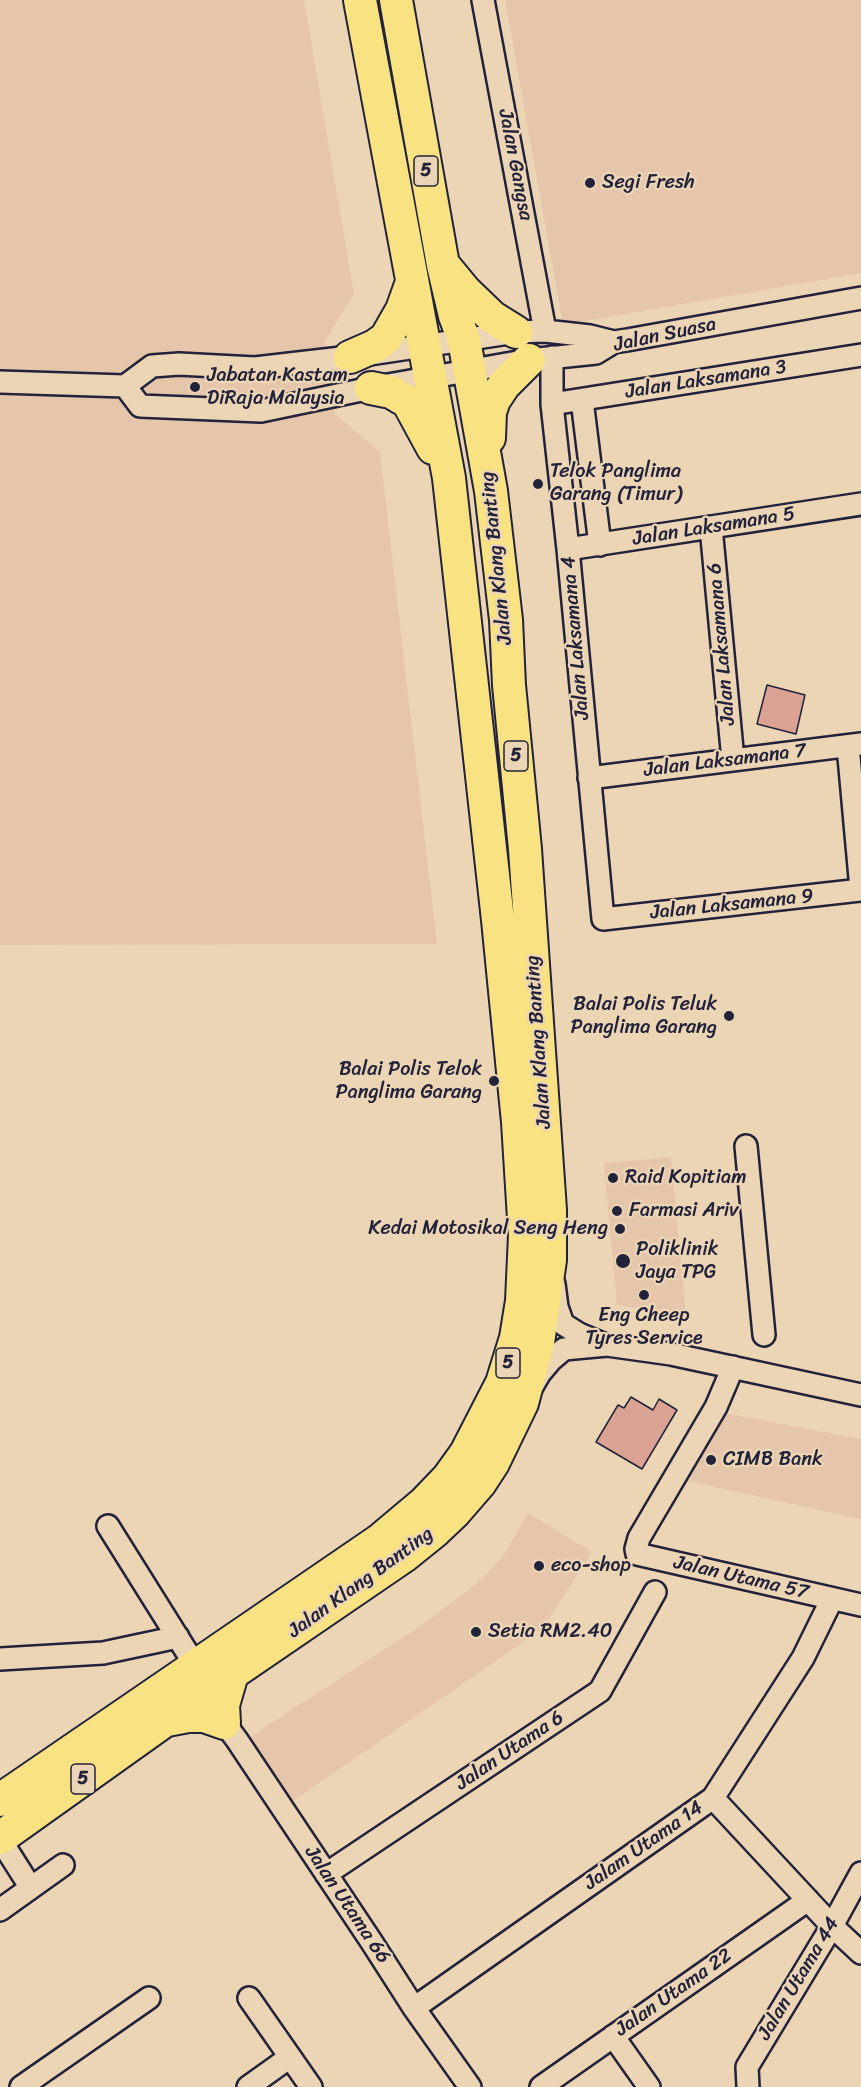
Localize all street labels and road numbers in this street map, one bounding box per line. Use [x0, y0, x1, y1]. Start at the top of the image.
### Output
street label: Jalan Gangsa [492, 107, 538, 223]
road number: 5 [414, 156, 438, 186]
street label: Jalan Suasa [612, 312, 718, 358]
street label: Jalan Laksamana 3 [624, 355, 788, 405]
street label: Jalan Klang Banting [476, 470, 518, 646]
street label: Jalan Laksamana 5 [631, 502, 797, 552]
street label: Jalan Laksamana 4 [557, 555, 595, 721]
street label: Jalan Laksamana 6 [703, 562, 741, 726]
street label: Jalan Laksamana 7 [643, 739, 807, 783]
road number: 5 [504, 741, 528, 771]
street label: Jalan Laksamana 9 [649, 884, 815, 926]
street label: Jalan Klang Banting [521, 954, 557, 1130]
road number: 5 [496, 1348, 520, 1378]
street label: Jalan Klang Banting [284, 1522, 438, 1644]
street label: Jalan Utama 57 [671, 1551, 811, 1605]
street label: Jalan Utama 6 [451, 1706, 569, 1796]
road number: 5 [71, 1764, 95, 1794]
street label: Jalam Utama 14 [580, 1796, 708, 1896]
street label: Jalan Utama 66 [299, 1842, 395, 1968]
street label: Jalan Utama 44 [753, 1913, 845, 2045]
street label: Jalan Utama 22 [611, 1944, 737, 2042]

